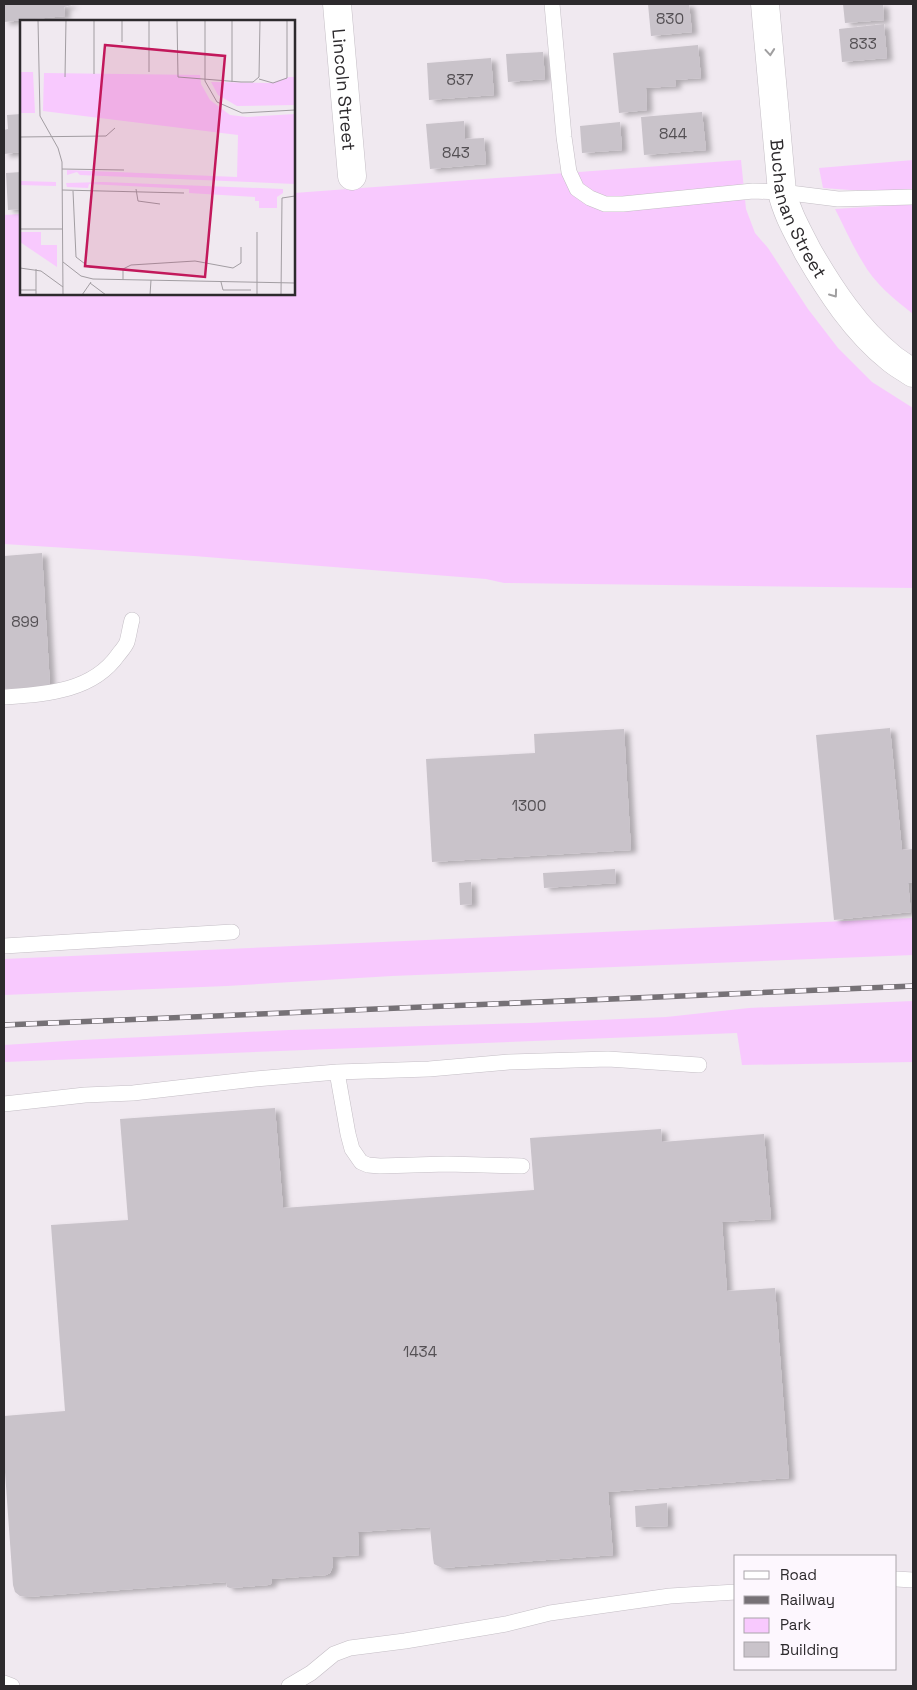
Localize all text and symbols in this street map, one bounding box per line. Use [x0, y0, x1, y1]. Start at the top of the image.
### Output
house number: 830 [656, 9, 684, 28]
inset map [20, 20, 295, 295]
street label: Lincoln Street [328, 28, 361, 152]
house number: 833 [849, 34, 877, 53]
one-way arrow [764, 49, 775, 57]
house number: 837 [447, 70, 473, 89]
house number: 844 [659, 124, 687, 143]
street label: Buchanan Street [766, 138, 832, 282]
house number: 843 [442, 143, 470, 162]
one-way arrow [828, 288, 837, 298]
house number: 899 [11, 612, 39, 631]
house number: 1300 [512, 796, 546, 815]
house number: 1434 [403, 1342, 437, 1361]
legend [734, 1555, 897, 1670]
text: Road [780, 1565, 817, 1584]
text: Railway [780, 1590, 835, 1609]
text: Park [780, 1615, 811, 1634]
text: Building [780, 1640, 839, 1659]

